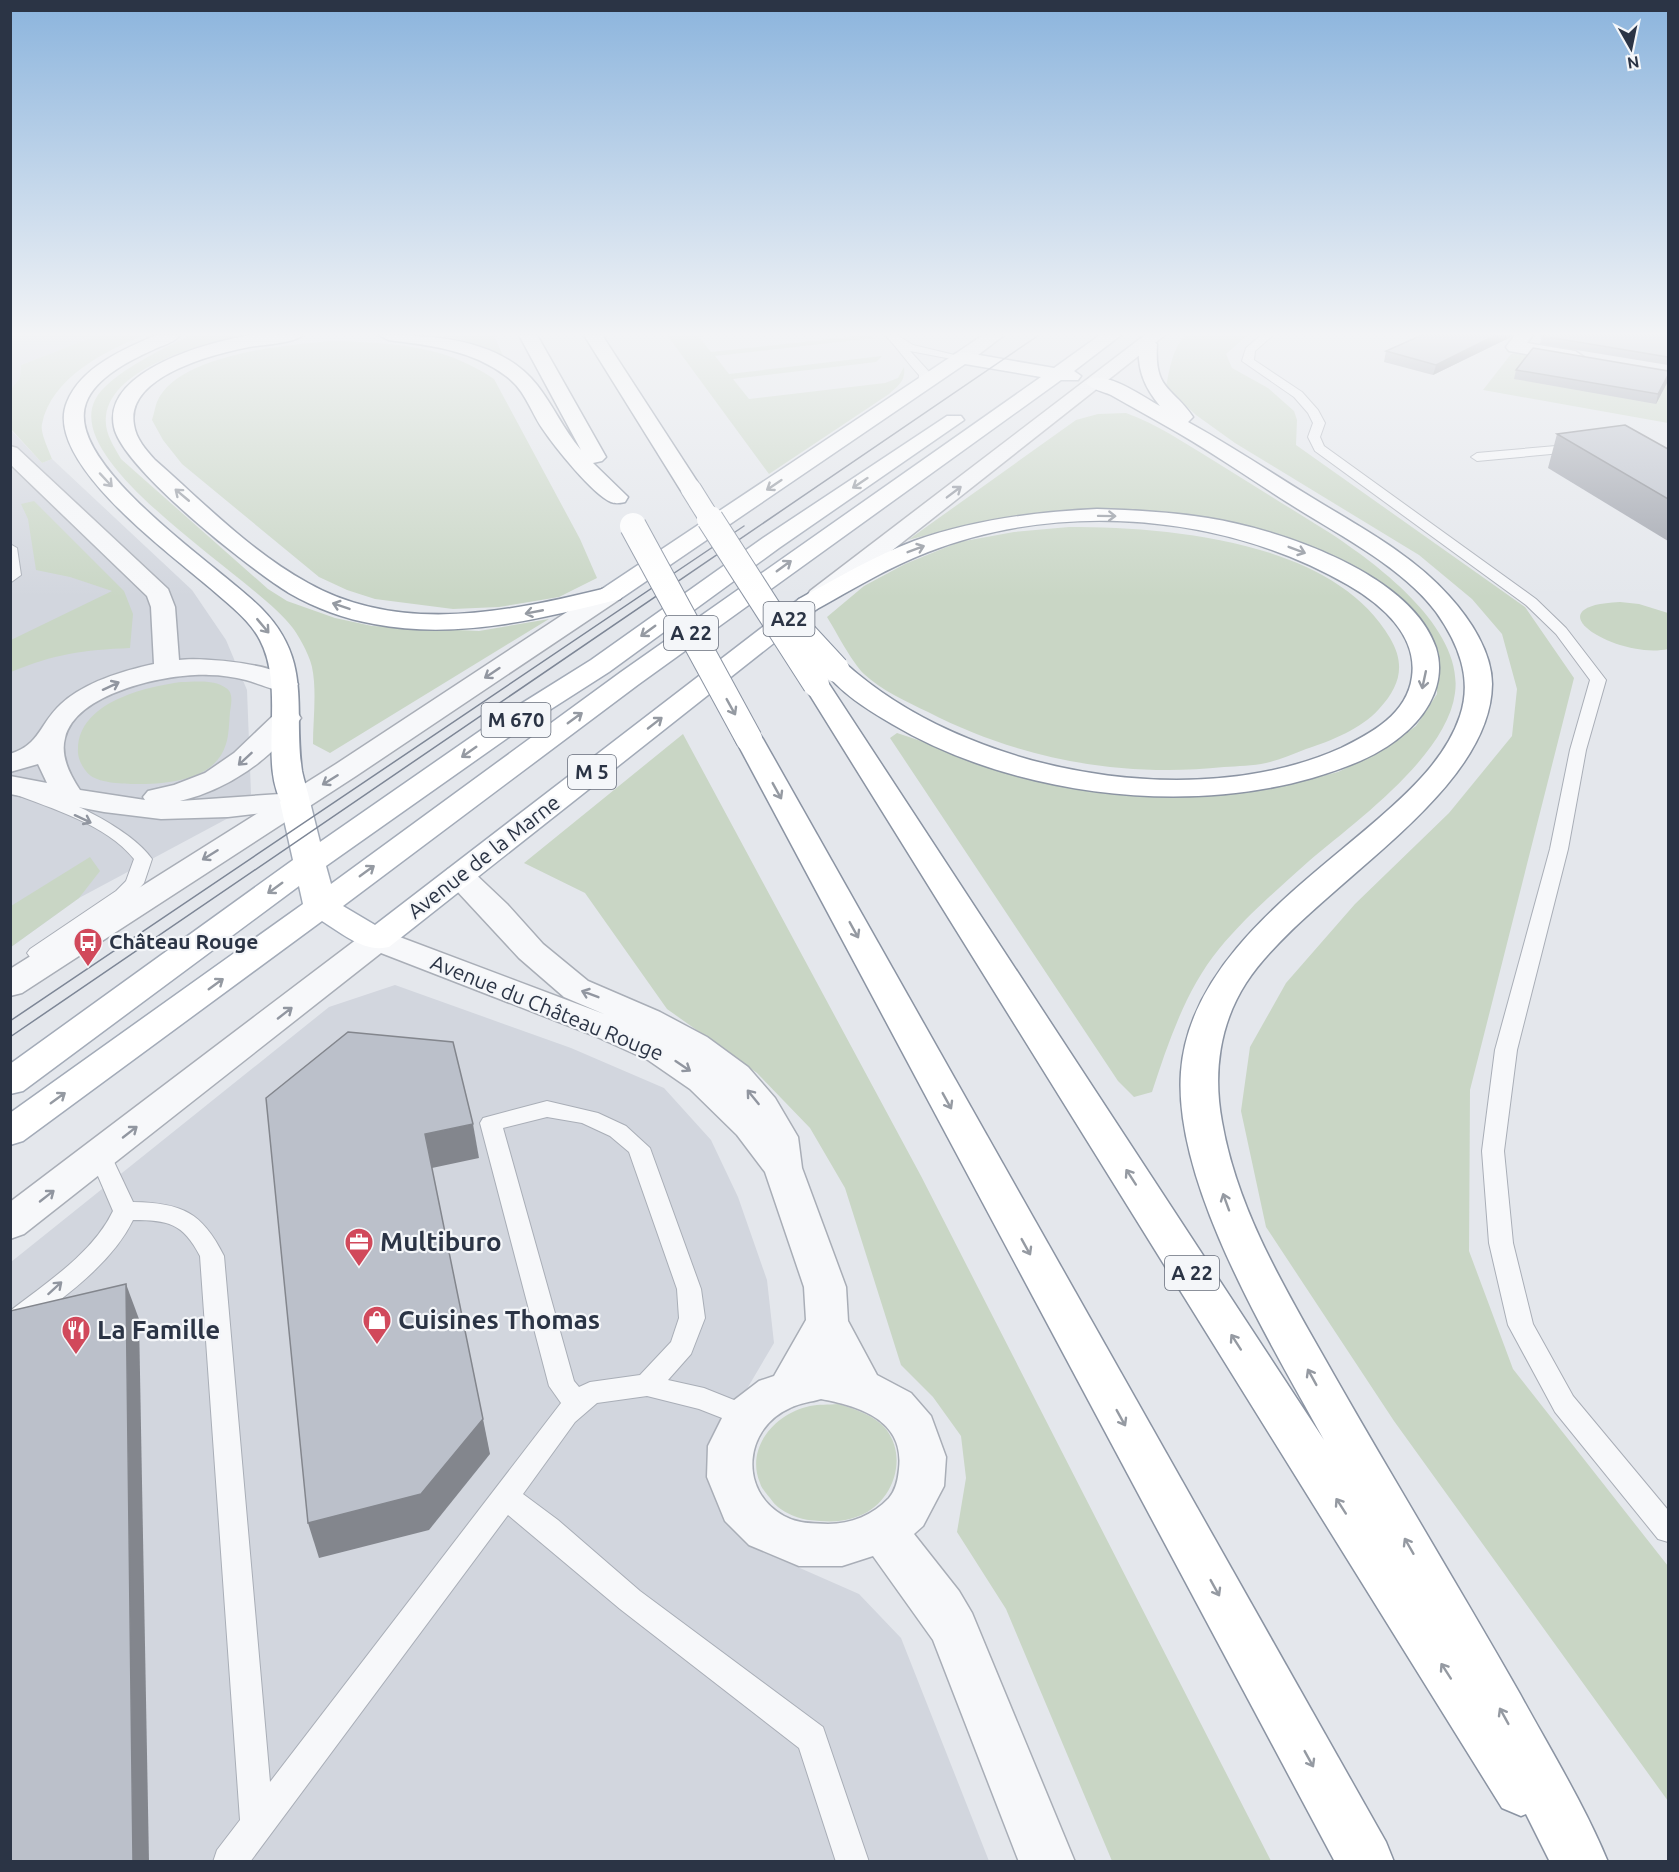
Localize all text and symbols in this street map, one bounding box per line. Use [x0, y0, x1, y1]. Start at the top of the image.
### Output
north arrow [1601, 18, 1661, 78]
text: N [1626, 53, 1641, 73]
one-way arrow [99, 472, 113, 487]
one-way arrow [851, 477, 868, 490]
one-way arrow [767, 479, 783, 491]
one-way arrow [946, 486, 962, 499]
one-way arrow [175, 488, 190, 502]
one-way arrow [1096, 510, 1116, 522]
one-way arrow [906, 543, 925, 554]
one-way arrow [1288, 545, 1306, 556]
one-way arrow [775, 560, 791, 573]
one-way arrow [332, 600, 351, 611]
road number: A22 [764, 602, 814, 636]
one-way arrow [524, 607, 544, 618]
road number: A 22 [664, 616, 718, 650]
one-way arrow [256, 618, 270, 633]
one-way arrow [641, 625, 657, 638]
one-way arrow [484, 667, 501, 679]
one-way arrow [1418, 669, 1429, 689]
one-way arrow [102, 680, 120, 692]
one-way arrow [726, 697, 737, 715]
road number: M 670 [482, 703, 550, 737]
one-way arrow [567, 712, 583, 724]
one-way arrow [647, 717, 663, 730]
one-way arrow [462, 746, 478, 758]
one-way arrow [238, 752, 253, 766]
road number: M 5 [568, 755, 616, 789]
one-way arrow [321, 774, 338, 787]
one-way arrow [772, 781, 783, 799]
street label: Avenue de la Marne [403, 790, 564, 923]
one-way arrow [74, 814, 92, 826]
one-way arrow [202, 850, 219, 862]
one-way arrow [359, 865, 375, 877]
one-way arrow [268, 882, 284, 894]
one-way arrow [848, 921, 860, 938]
bus stop icon: Château Rouge [72, 926, 104, 968]
place label: Château Rouge [109, 929, 258, 953]
street label: Avenue du Château Rouge [428, 949, 667, 1065]
one-way arrow [208, 977, 224, 990]
one-way arrow [581, 988, 600, 999]
one-way arrow [276, 1006, 292, 1019]
one-way arrow [674, 1060, 691, 1072]
one-way arrow [747, 1089, 760, 1105]
one-way arrow [49, 1092, 65, 1104]
one-way arrow [942, 1092, 953, 1110]
one-way arrow [122, 1125, 138, 1138]
one-way arrow [1124, 1169, 1137, 1186]
one-way arrow [39, 1189, 55, 1202]
one-way arrow [1220, 1193, 1231, 1212]
office icon: Multiburo [343, 1226, 375, 1268]
place label: Multiburo [380, 1227, 502, 1256]
one-way arrow [1021, 1238, 1033, 1255]
road number: A 22 [1165, 1256, 1219, 1290]
one-way arrow [47, 1281, 62, 1295]
shop icon: Cuisines Thomas [361, 1304, 393, 1346]
place label: Cuisines Thomas [398, 1305, 600, 1334]
restaurant icon: La Famille [60, 1314, 92, 1356]
place label: La Famille [97, 1315, 220, 1344]
one-way arrow [1230, 1334, 1242, 1351]
one-way arrow [1306, 1369, 1318, 1386]
one-way arrow [1116, 1408, 1127, 1426]
one-way arrow [1334, 1498, 1346, 1515]
one-way arrow [1403, 1538, 1414, 1556]
one-way arrow [1209, 1579, 1221, 1596]
one-way arrow [1439, 1662, 1452, 1679]
one-way arrow [1498, 1708, 1509, 1726]
one-way arrow [1303, 1750, 1315, 1767]

